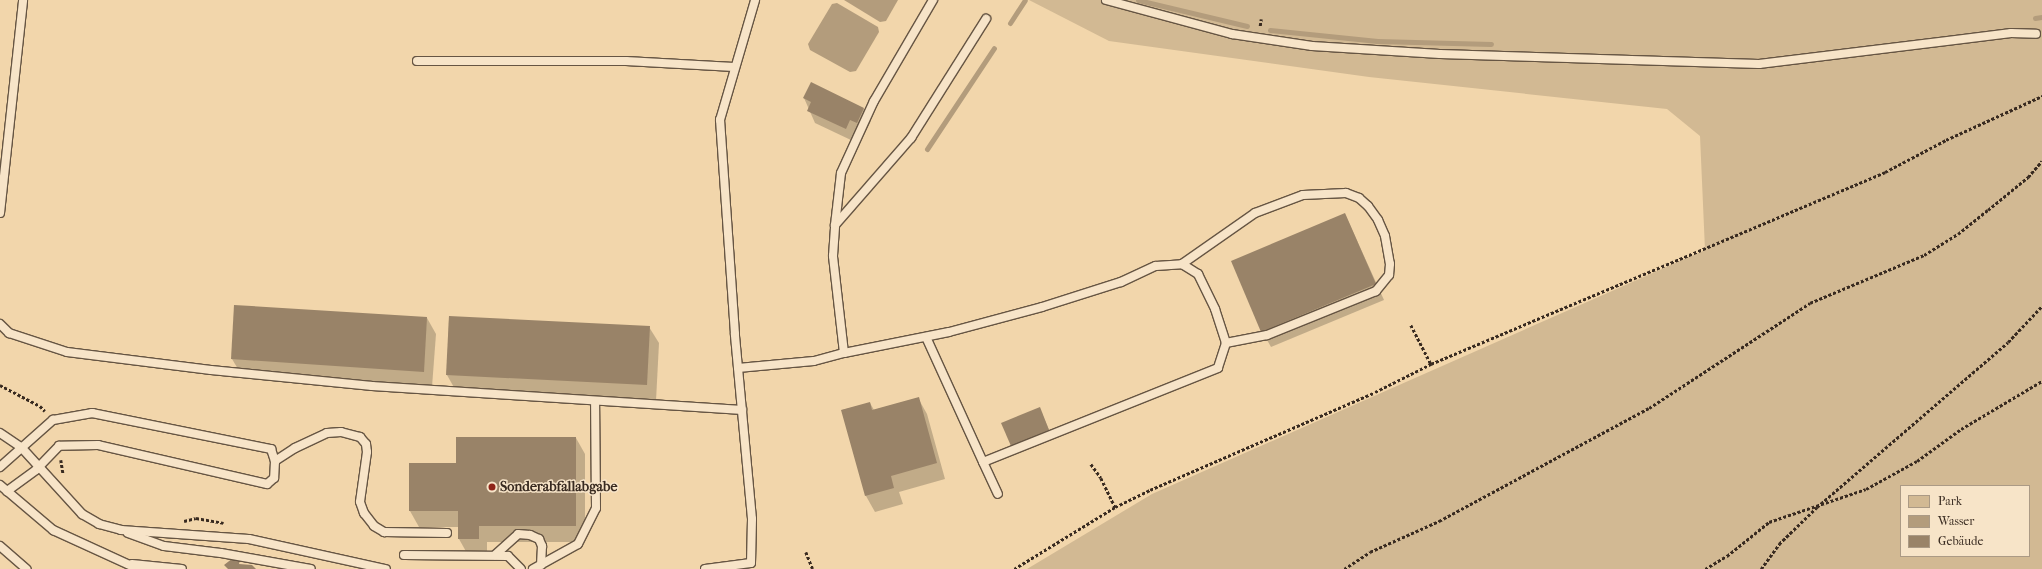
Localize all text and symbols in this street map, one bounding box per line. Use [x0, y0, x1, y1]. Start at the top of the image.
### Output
place label: Sonderabfallabgabe [500, 479, 617, 495]
marker: Sonderabfallabgabe [487, 482, 497, 492]
legend [1900, 485, 2030, 557]
text: Park [1938, 494, 1962, 508]
text: Wasser [1938, 514, 1974, 528]
text: Gebäude [1938, 534, 1983, 548]

